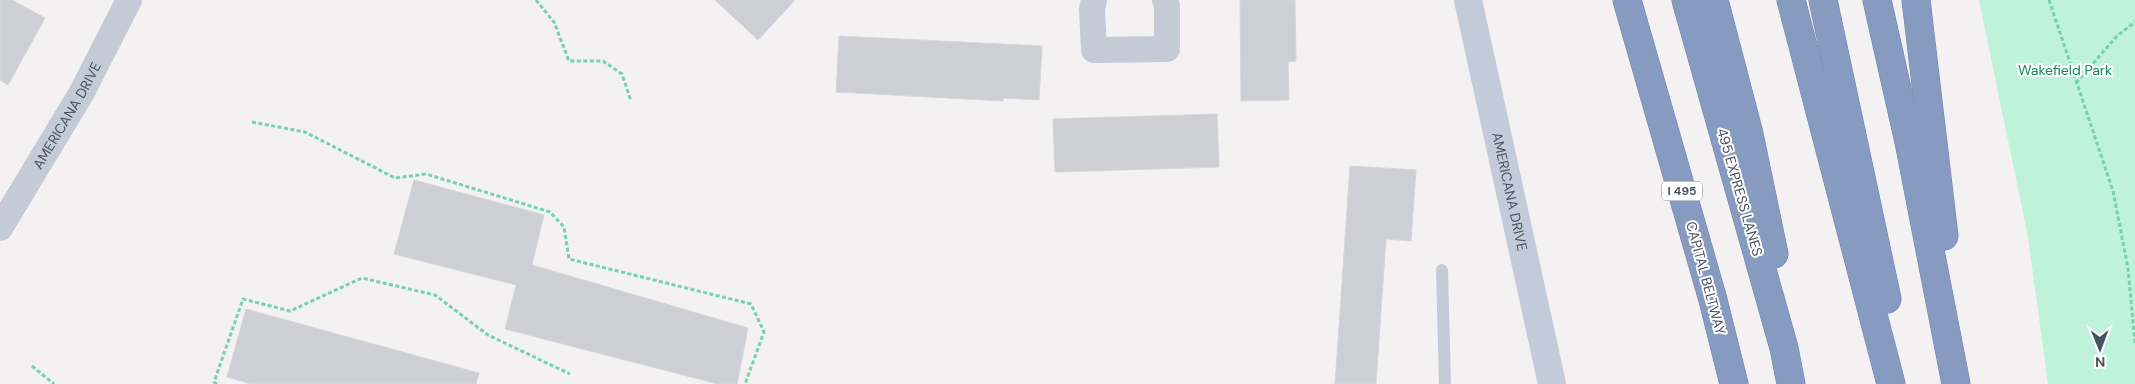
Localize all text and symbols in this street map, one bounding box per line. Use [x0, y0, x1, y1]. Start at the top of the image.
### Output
street label: AMERICANA DRIVE [29, 59, 105, 172]
park label: Wakefield Park [2018, 61, 2112, 79]
street label: 495 EXPRESS LANES [1713, 126, 1767, 258]
street label: AMERICANA DRIVE [1488, 130, 1532, 253]
road number: I 495 [1662, 182, 1702, 200]
street label: CAPITAL BELTWAY [1682, 219, 1730, 337]
north arrow [2075, 324, 2125, 374]
text: N [2095, 353, 2105, 371]

